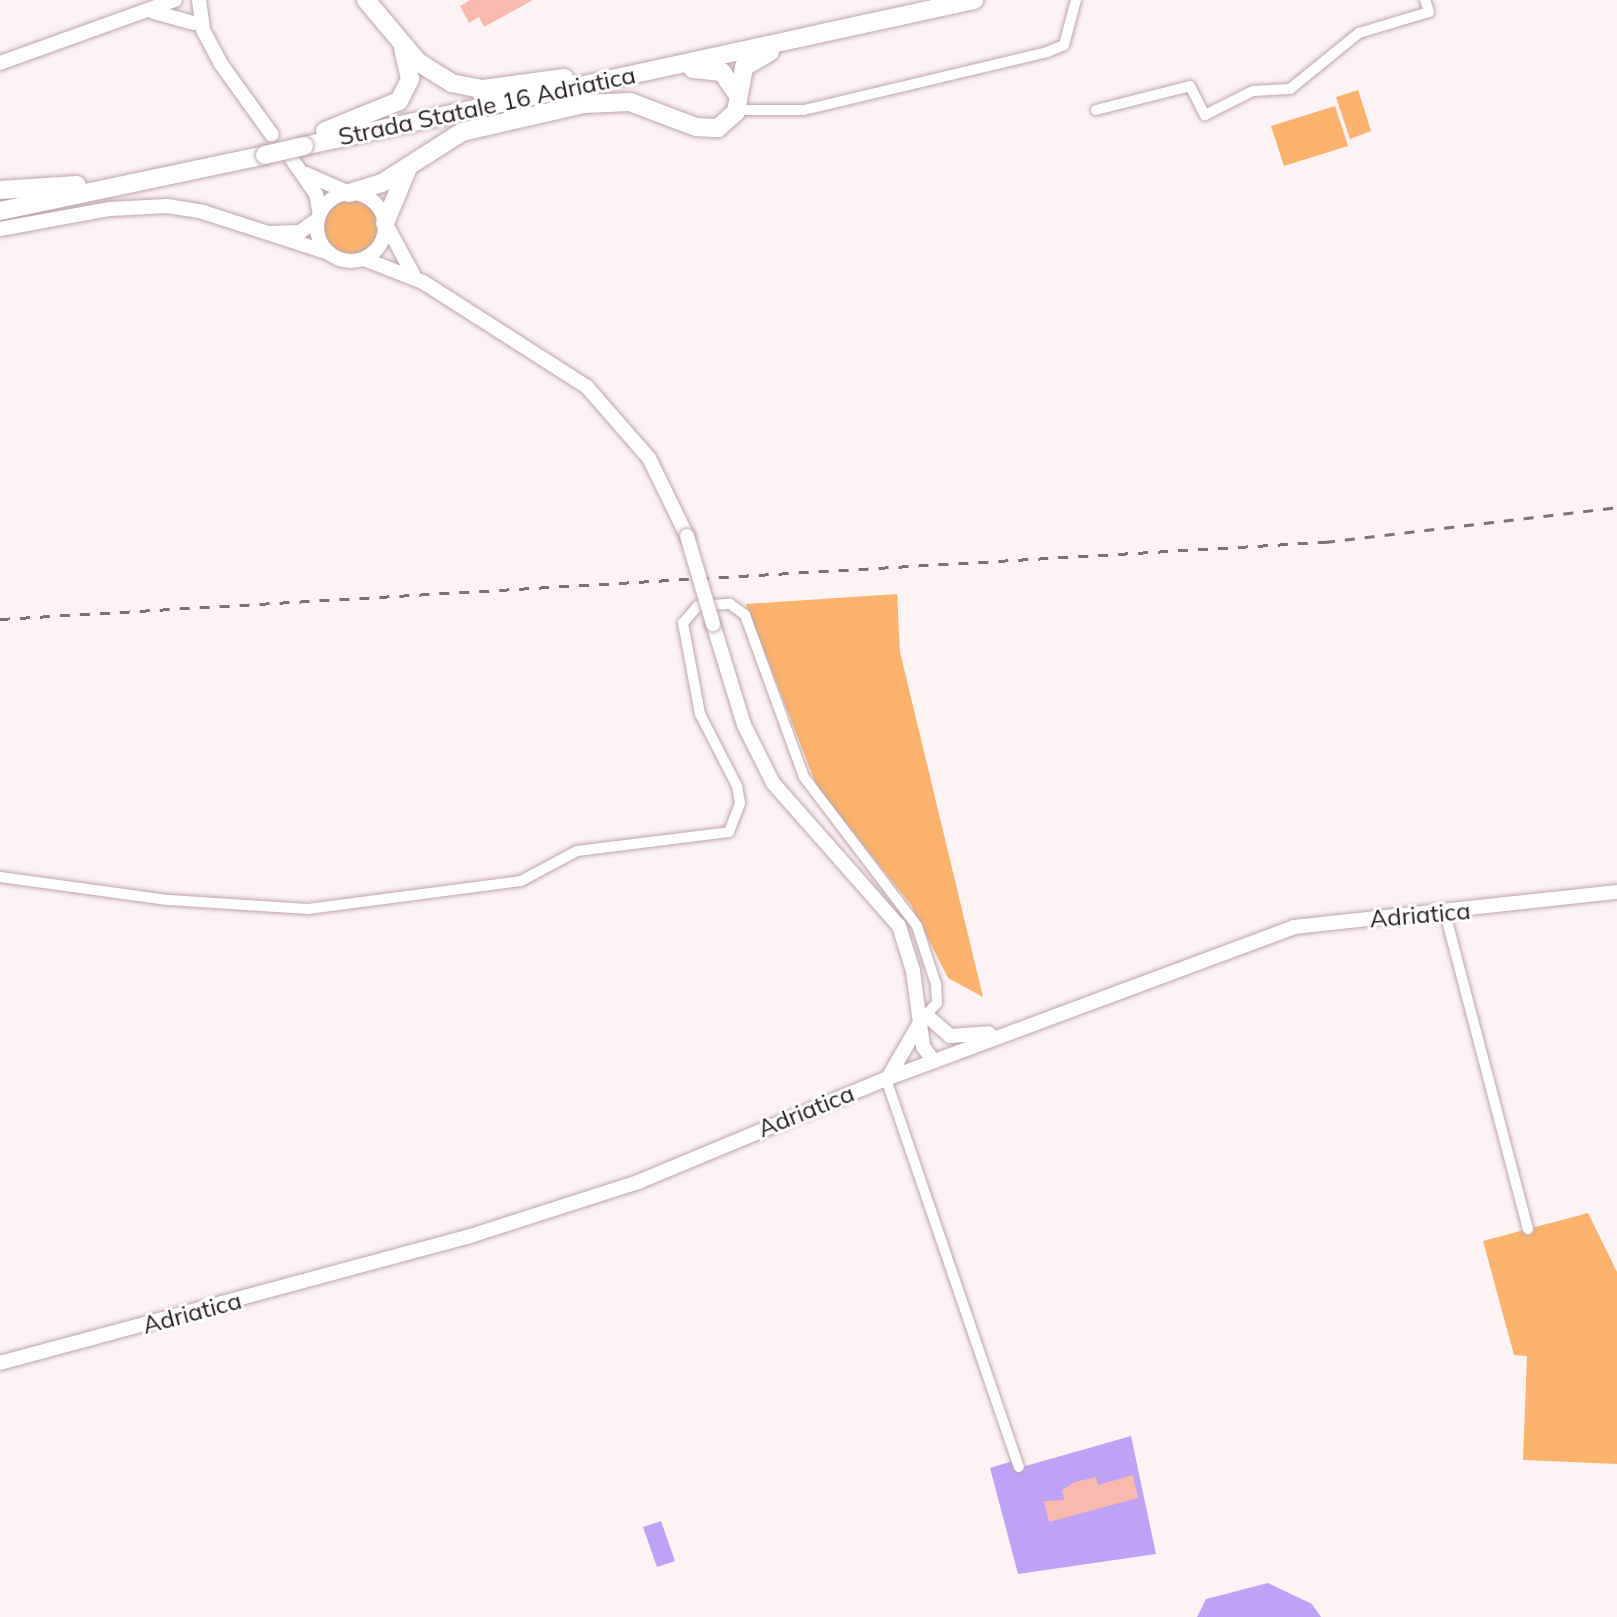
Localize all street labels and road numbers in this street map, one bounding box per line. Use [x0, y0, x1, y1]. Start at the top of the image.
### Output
street label: Strada Statale 16 Adriatica [336, 60, 638, 152]
street label: Adriatica [1368, 896, 1472, 934]
street label: Adriatica [754, 1079, 858, 1143]
street label: Adriatica [139, 1286, 245, 1340]

